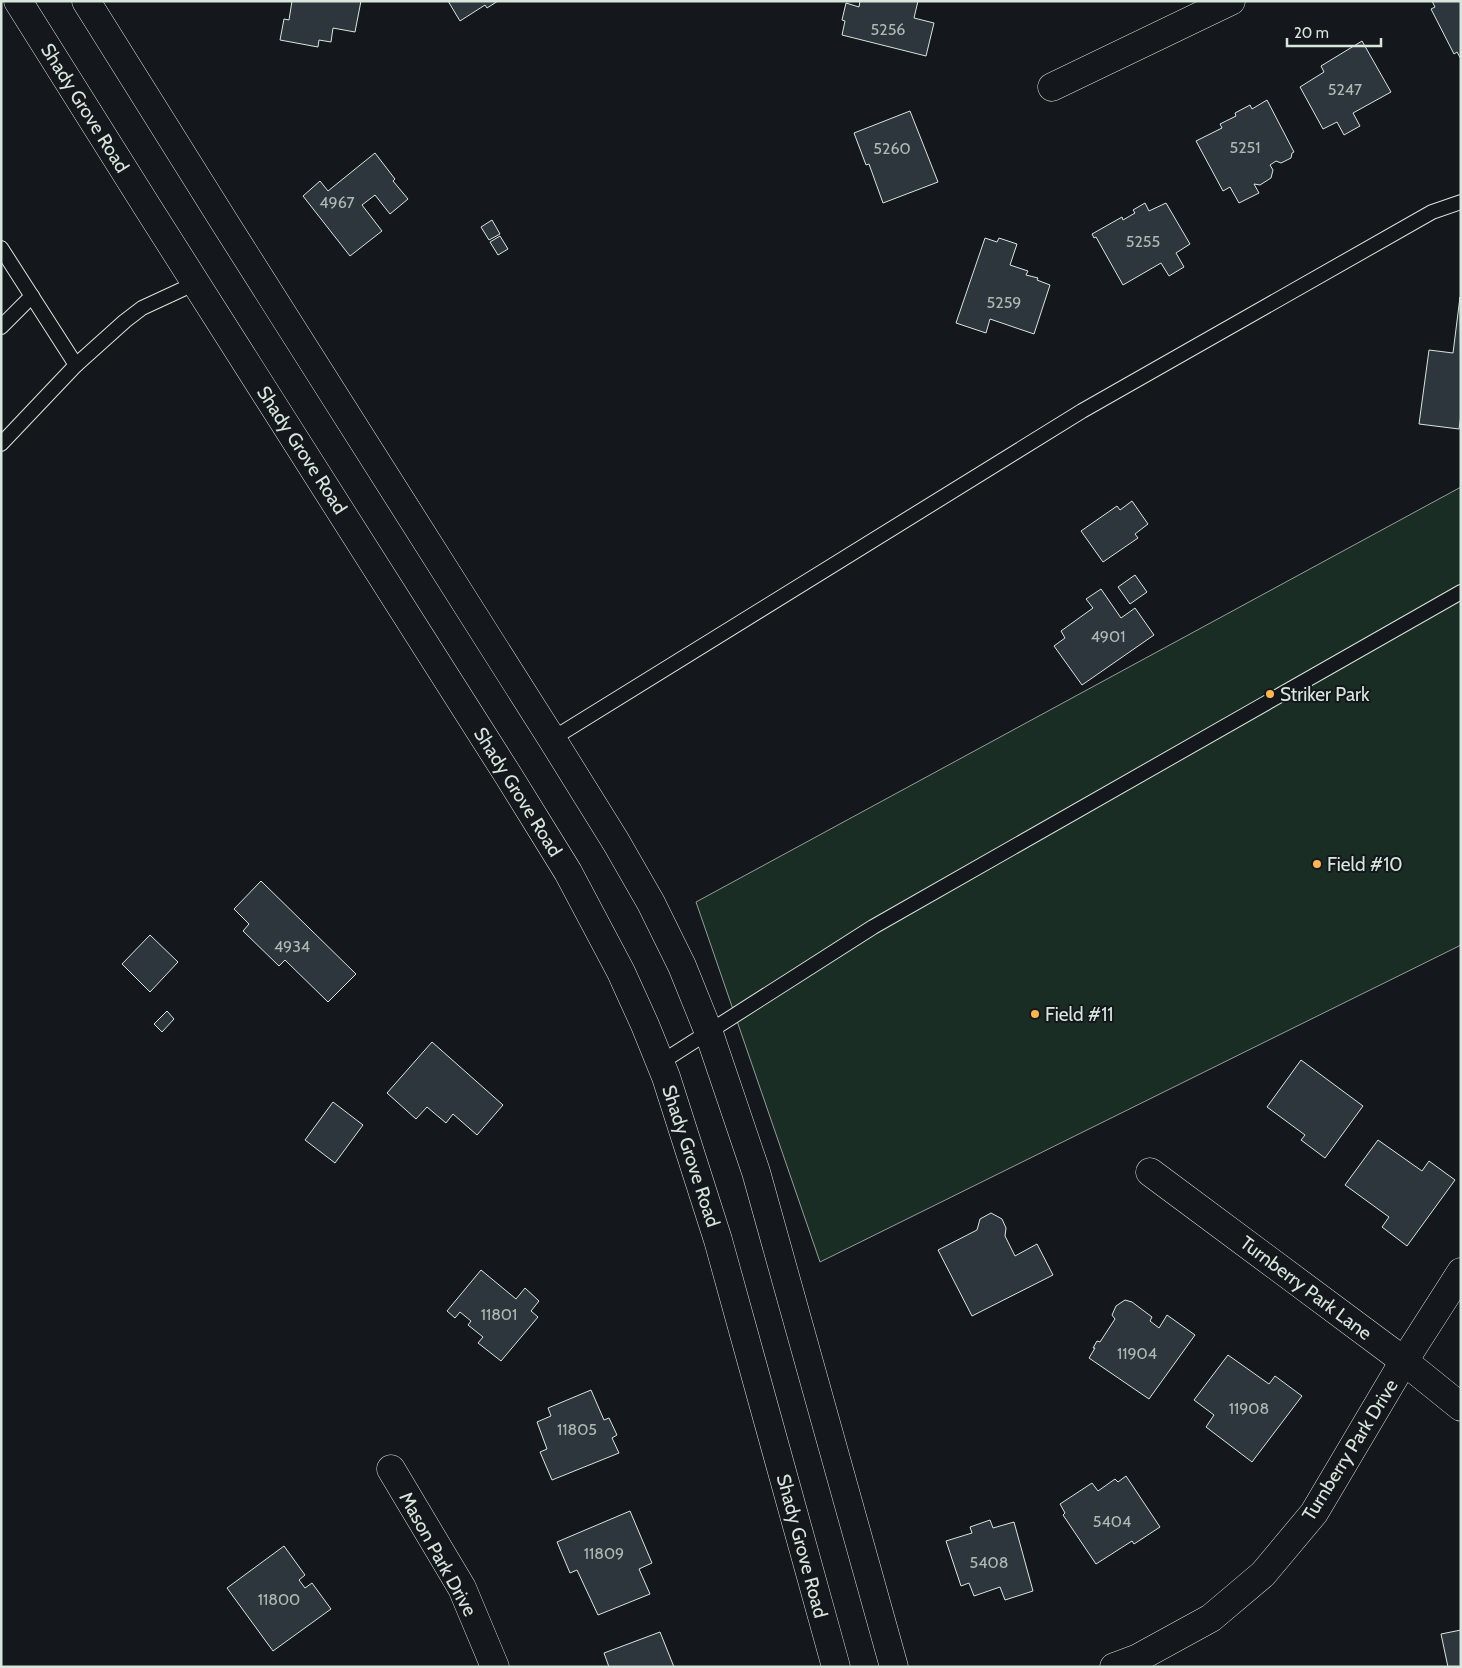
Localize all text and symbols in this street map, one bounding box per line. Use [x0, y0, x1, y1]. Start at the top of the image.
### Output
scale bar [1287, 15, 1381, 47]
house number: 5256 [871, 20, 905, 39]
text: 20 m [1294, 24, 1329, 42]
street label: Shady Grove Road [36, 39, 134, 177]
house number: 5247 [1328, 80, 1362, 99]
house number: 5251 [1230, 138, 1260, 157]
house number: 5260 [873, 139, 911, 158]
house number: 4967 [319, 193, 355, 212]
house number: 5255 [1126, 232, 1160, 251]
house number: 5259 [987, 293, 1021, 312]
street label: Shady Grove Road [252, 382, 352, 518]
house number: 4901 [1091, 627, 1125, 646]
place label: Striker Park [1280, 683, 1370, 706]
marker: Striker Park [1264, 688, 1276, 700]
street label: Shady Grove Road [469, 723, 567, 861]
place label: Field #10 [1327, 853, 1403, 876]
marker: Field #10 [1311, 858, 1323, 870]
house number: 4934 [274, 937, 310, 956]
place label: Field #11 [1045, 1003, 1114, 1026]
marker: Field #11 [1029, 1008, 1041, 1020]
street label: Shady Grove Road [657, 1082, 725, 1230]
street label: Turnberry Park Lane [1236, 1231, 1377, 1345]
house number: 11801 [481, 1305, 517, 1324]
house number: 11904 [1117, 1344, 1157, 1363]
street label: Turnberry Park Drive [1297, 1375, 1403, 1525]
house number: 11908 [1229, 1399, 1269, 1418]
house number: 11805 [557, 1420, 597, 1439]
street label: Shady Grove Road [772, 1472, 832, 1620]
street label: Mason Park Drive [394, 1488, 482, 1620]
house number: 5404 [1093, 1512, 1131, 1531]
house number: 11809 [584, 1544, 624, 1563]
house number: 5408 [970, 1553, 1008, 1572]
house number: 11800 [258, 1590, 300, 1609]

